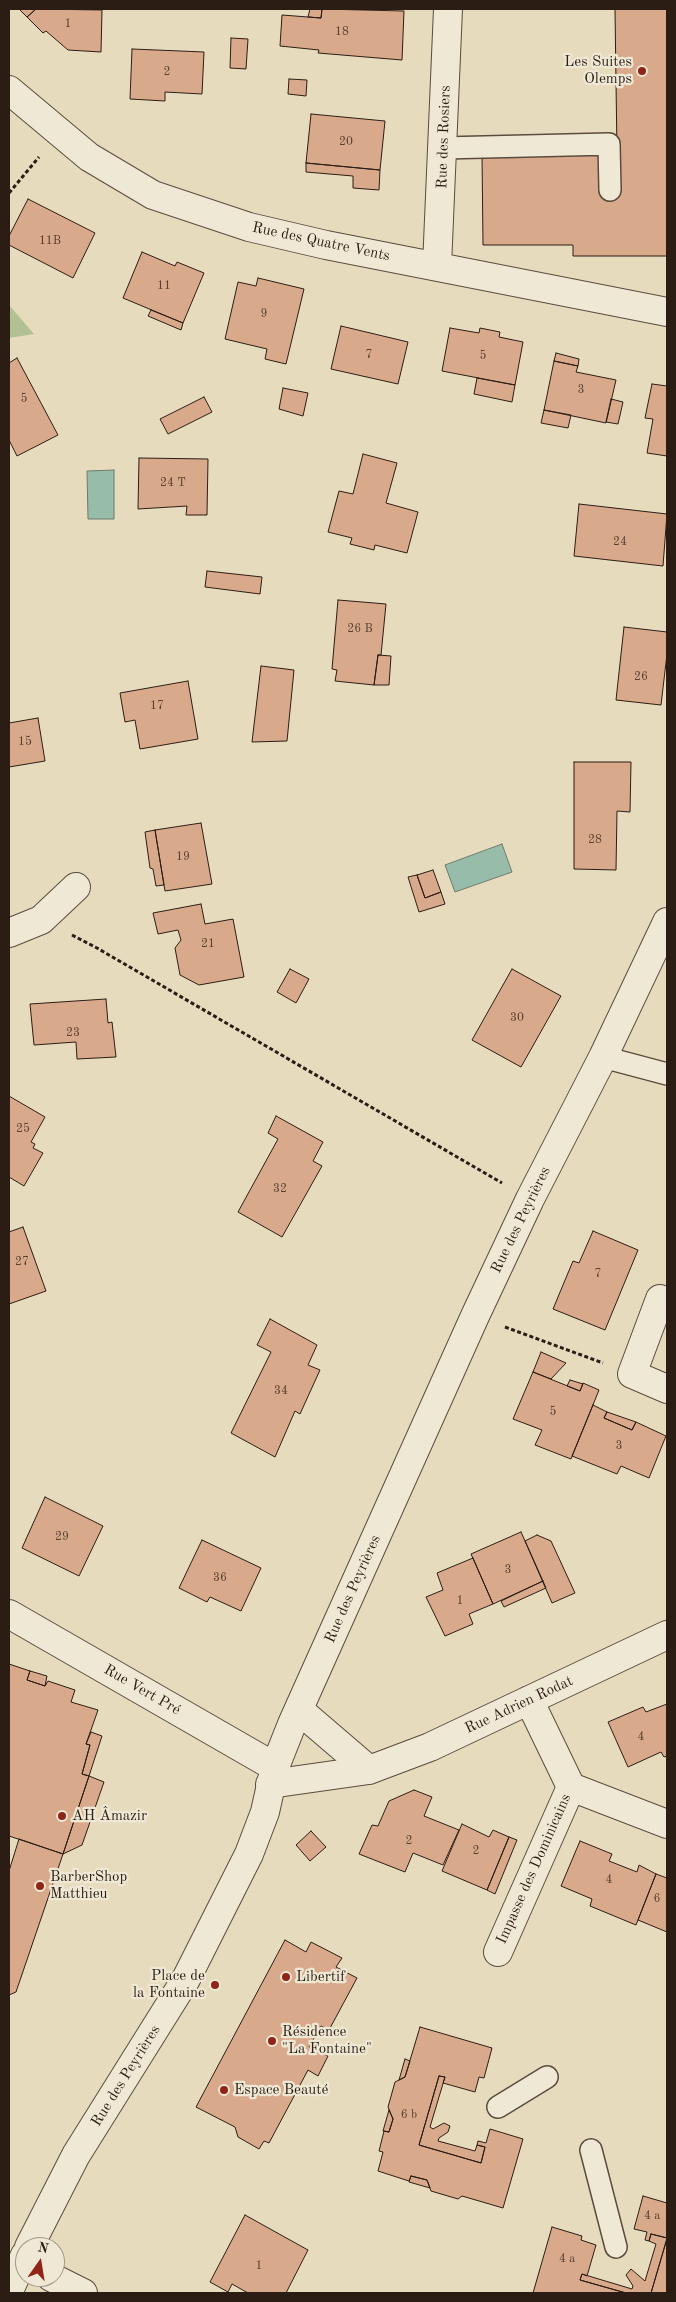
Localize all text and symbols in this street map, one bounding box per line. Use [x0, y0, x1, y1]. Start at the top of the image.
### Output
house number: 1 [65, 17, 71, 31]
house number: 18 [335, 25, 349, 39]
place label: Les Suites Olemps [564, 53, 632, 88]
house number: 2 [164, 65, 170, 79]
marker: Les Suites Olemps [636, 65, 648, 77]
street label: Rue des Rosiers [433, 85, 455, 189]
house number: 20 [339, 135, 353, 149]
street label: Rue des Quatre Vents [250, 219, 392, 265]
house number: 11B [39, 234, 61, 248]
house number: 11 [157, 279, 171, 293]
house number: 9 [261, 307, 267, 321]
house number: 7 [366, 348, 372, 362]
house number: 5 [480, 349, 486, 363]
house number: 3 [578, 383, 584, 397]
house number: 5 [21, 392, 27, 406]
house number: 24 T [160, 476, 186, 490]
house number: 24 [613, 535, 627, 549]
house number: 26 B [347, 622, 373, 636]
house number: 26 [634, 670, 648, 684]
house number: 17 [150, 699, 164, 713]
house number: 15 [18, 735, 32, 749]
house number: 28 [588, 833, 602, 847]
house number: 19 [176, 850, 190, 864]
house number: 21 [201, 937, 215, 951]
house number: 30 [510, 1011, 524, 1025]
house number: 23 [66, 1026, 80, 1040]
house number: 25 [16, 1122, 30, 1136]
street label: Rue des Peyrières [487, 1164, 555, 1276]
house number: 32 [273, 1182, 287, 1196]
house number: 27 [15, 1255, 29, 1269]
house number: 7 [595, 1267, 601, 1281]
house number: 34 [274, 1384, 288, 1398]
house number: 5 [550, 1405, 556, 1419]
house number: 3 [616, 1439, 622, 1453]
house number: 29 [55, 1530, 69, 1544]
street label: Rue des Peyrières [321, 1532, 385, 1646]
house number: 3 [505, 1563, 511, 1577]
house number: 36 [213, 1571, 227, 1585]
house number: 1 [457, 1594, 463, 1608]
street label: Rue Vert Pré [100, 1661, 184, 1719]
street label: Rue Adrien Rodat [462, 1672, 576, 1738]
house number: 4 [638, 1730, 644, 1744]
street label: Impasse des Dominicains [493, 1791, 575, 1947]
place label: AH Âmazir [72, 1807, 147, 1825]
marker: AH Âmazir [56, 1810, 68, 1822]
house number: 2 [406, 1834, 412, 1848]
house number: 2 [473, 1844, 479, 1858]
place label: BarberShop Matthieu [50, 1868, 127, 1903]
house number: 4 [606, 1873, 612, 1887]
marker: BarberShop Matthieu [34, 1880, 46, 1892]
house number: 6 [654, 1892, 660, 1906]
place label: Place de la Fontaine [133, 1967, 205, 2002]
place label: Libertif [296, 1968, 345, 1986]
marker: Libertif [280, 1971, 292, 1983]
marker: Place de la Fontaine [209, 1979, 221, 1991]
street label: Rue des Peyrières [88, 2022, 164, 2130]
place label: Résidence "La Fontaine" [282, 2023, 372, 2058]
marker: Résidence "La Fontaine" [266, 2035, 278, 2047]
place label: Espace Beauté [234, 2081, 328, 2099]
marker: Espace Beauté [218, 2084, 230, 2096]
house number: 6 b [401, 2108, 417, 2122]
house number: 4 a [644, 2209, 660, 2223]
north arrow [15, 2237, 65, 2287]
text: N [36, 2240, 50, 2256]
house number: 4 a [559, 2252, 575, 2266]
house number: 1 [256, 2259, 262, 2273]

